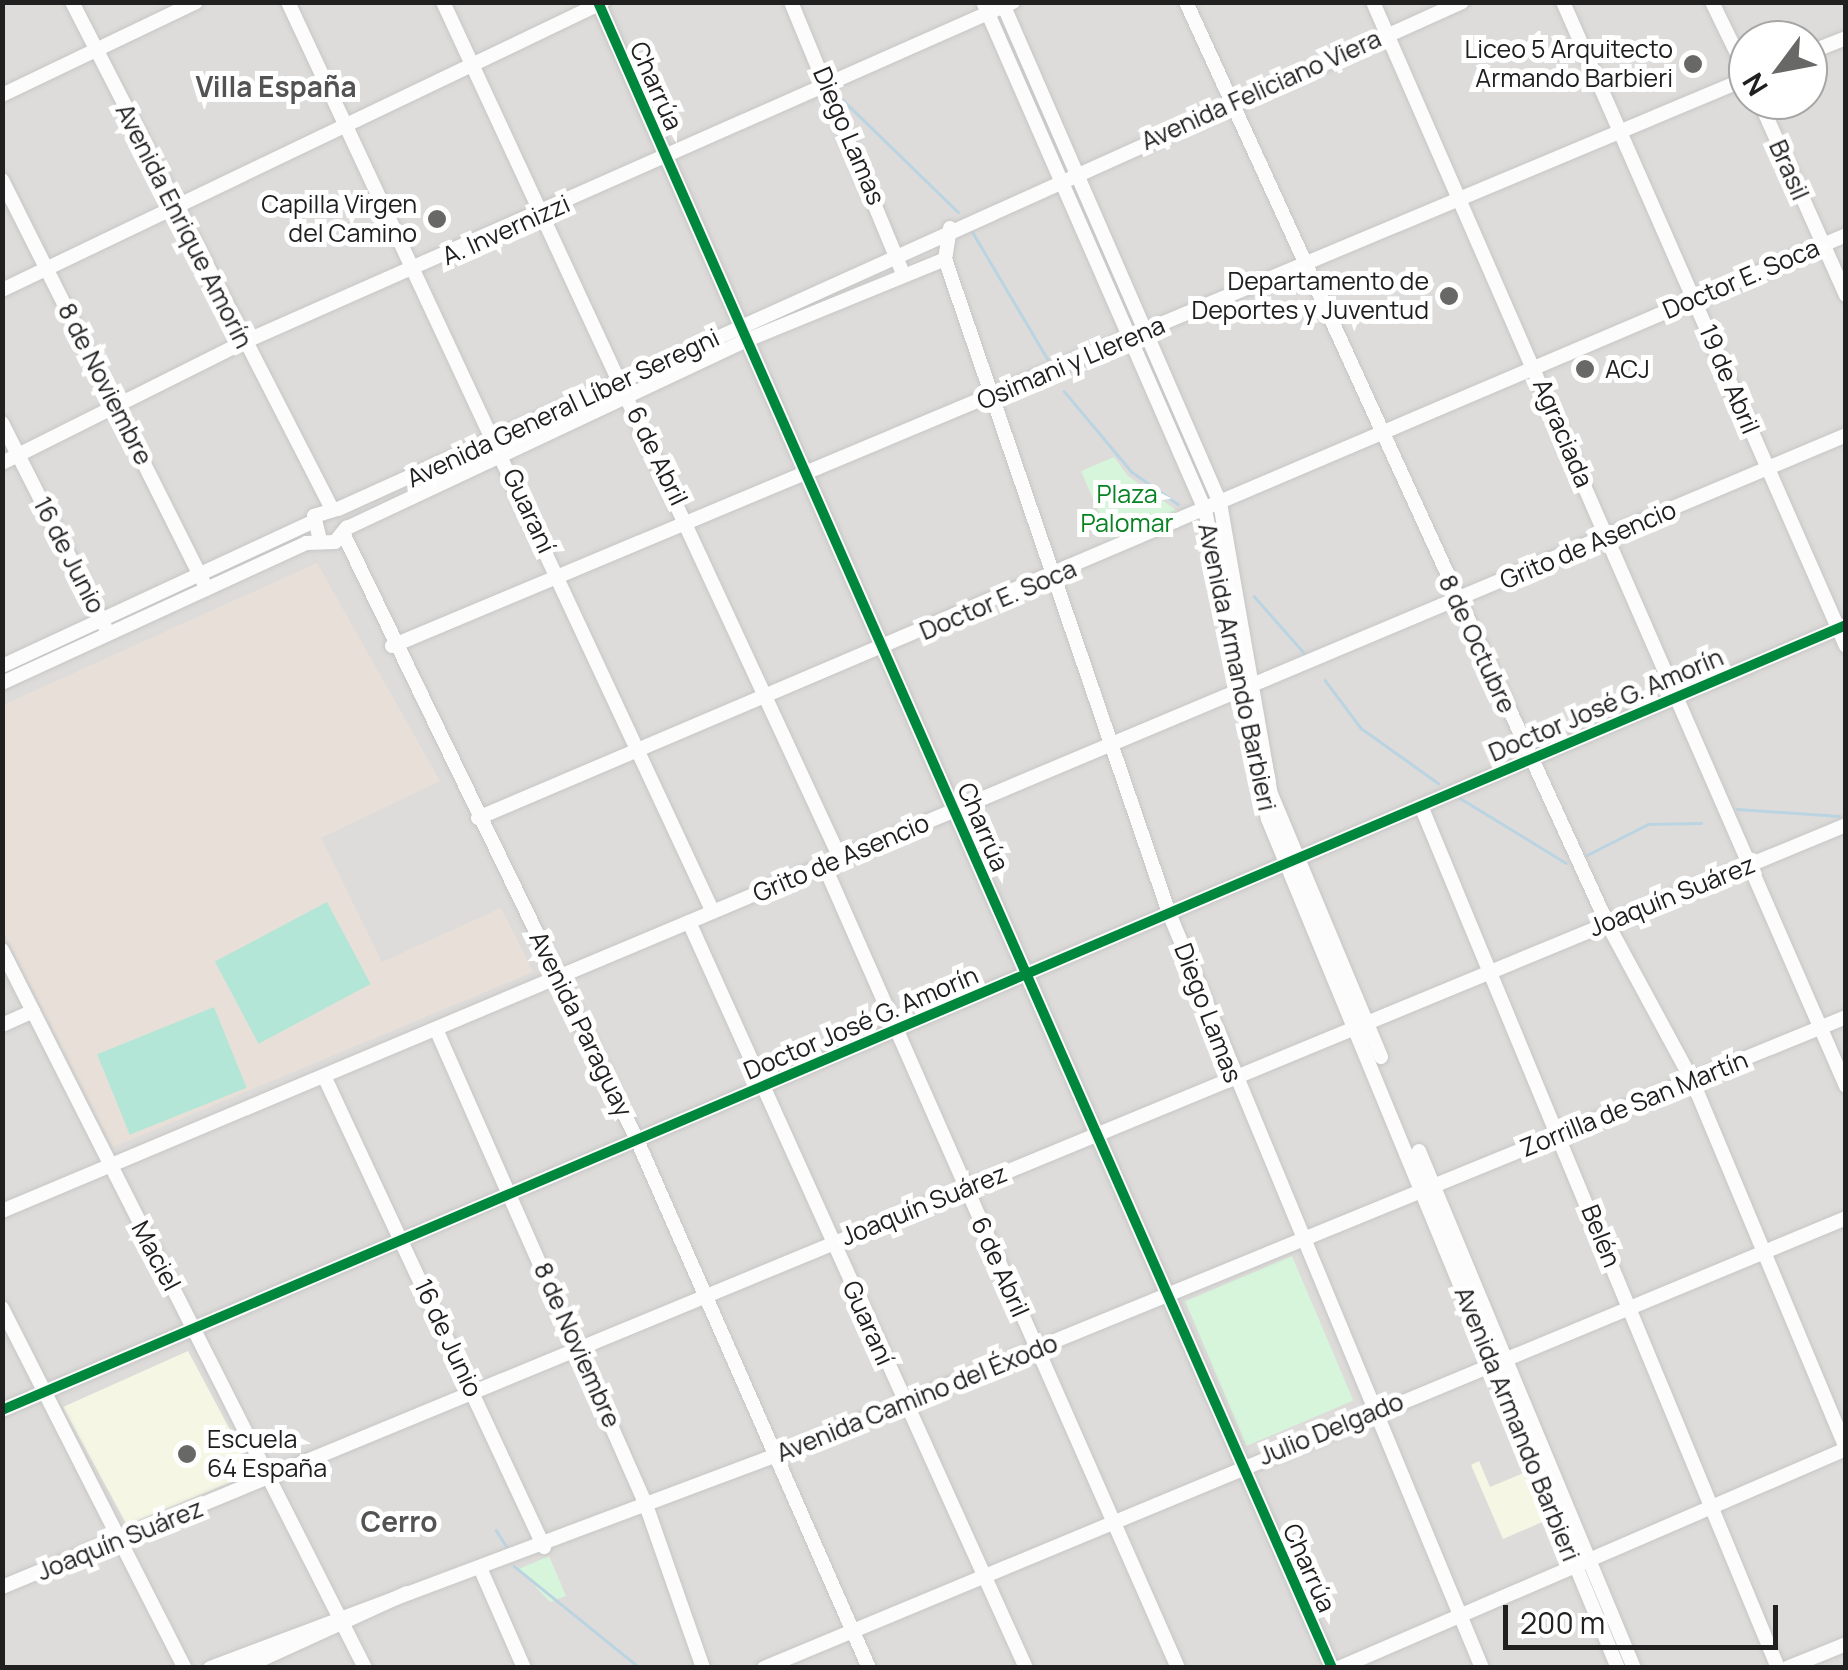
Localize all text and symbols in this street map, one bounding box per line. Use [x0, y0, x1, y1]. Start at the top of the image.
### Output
north arrow [1728, 20, 1828, 120]
street label: Avenida Feliciano Viera [1136, 24, 1386, 156]
place label: Liceo 5 Arquitecto Armando Barbieri [1464, 35, 1673, 94]
street label: Charrúa [623, 37, 689, 135]
marker: Liceo 5 Arquitecto Armando Barbieri [1682, 53, 1704, 75]
street label: Diego Lamas [807, 63, 891, 209]
text: N [1733, 66, 1776, 103]
district label: Villa España [195, 69, 357, 103]
street label: Avenida Enrique Amorín [109, 99, 259, 353]
street label: Brasil [1763, 135, 1815, 205]
street label: A. Invernizzi [437, 188, 575, 272]
place label: Capilla Virgen del Camino [261, 190, 417, 249]
marker: Capilla Virgen del Camino [426, 208, 448, 230]
street label: Doctor E. Soca [1658, 233, 1824, 325]
place label: Departamento de Deportes y Juventud [1192, 267, 1429, 326]
marker: Departamento de Deportes y Juventud [1438, 285, 1460, 307]
street label: 8 de Noviembre [51, 298, 159, 470]
street label: Osimani y Llerena [973, 310, 1169, 416]
street label: 19 de Abril [1693, 320, 1765, 438]
street label: Avenida General Líber Seregni [402, 322, 724, 494]
place label: ACJ [1605, 354, 1650, 384]
marker: ACJ [1574, 358, 1596, 380]
street label: Agraciada [1527, 374, 1599, 492]
street label: 6 de Abril [620, 402, 694, 510]
street label: Guaraní [497, 464, 561, 558]
park label: Plaza Palomar [1080, 480, 1174, 539]
street label: 16 de Junio [27, 492, 111, 618]
street label: Grito de Asencio [1495, 494, 1681, 596]
street label: Avenida Armando Barbieri [1192, 520, 1282, 814]
street label: Doctor E. Soca [915, 554, 1081, 646]
street label: 8 de Octubre [1432, 570, 1522, 718]
street label: Doctor José G. Amorín [1484, 642, 1728, 768]
street label: Charrúa [951, 778, 1015, 876]
street label: Grito de Asencio [748, 807, 934, 909]
street label: Joaquín Suárez [1585, 849, 1759, 943]
street label: Avenida Paraguay [523, 926, 639, 1122]
street label: Diego Lamas [1168, 939, 1248, 1087]
street label: Doctor José G. Amorín [739, 960, 983, 1086]
street label: Zorrilla de San Martín [1516, 1045, 1752, 1163]
street label: Joaquín Suárez [837, 1158, 1011, 1252]
street label: Belén [1575, 1200, 1627, 1272]
street label: 6 de Abril [965, 1212, 1035, 1322]
street label: Maciel [125, 1216, 187, 1296]
street label: 8 de Noviembre [527, 1258, 627, 1432]
street label: 16 de Junio [408, 1274, 488, 1402]
street label: Guaraní [836, 1276, 900, 1370]
street label: Avenida Armando Barbieri [1448, 1282, 1586, 1566]
street label: Avenida Camino del Éxodo [772, 1328, 1062, 1468]
street label: Julio Delgado [1254, 1386, 1408, 1472]
place label: Escuela 64 España [207, 1425, 327, 1484]
marker: Escuela 64 España [176, 1443, 198, 1465]
street label: Joaquín Suárez [33, 1493, 207, 1587]
district label: Cerro [361, 1504, 437, 1538]
street label: Charrúa [1276, 1519, 1342, 1617]
scale bar [1508, 1585, 1783, 1647]
text: 200 m [1520, 1602, 1605, 1643]

